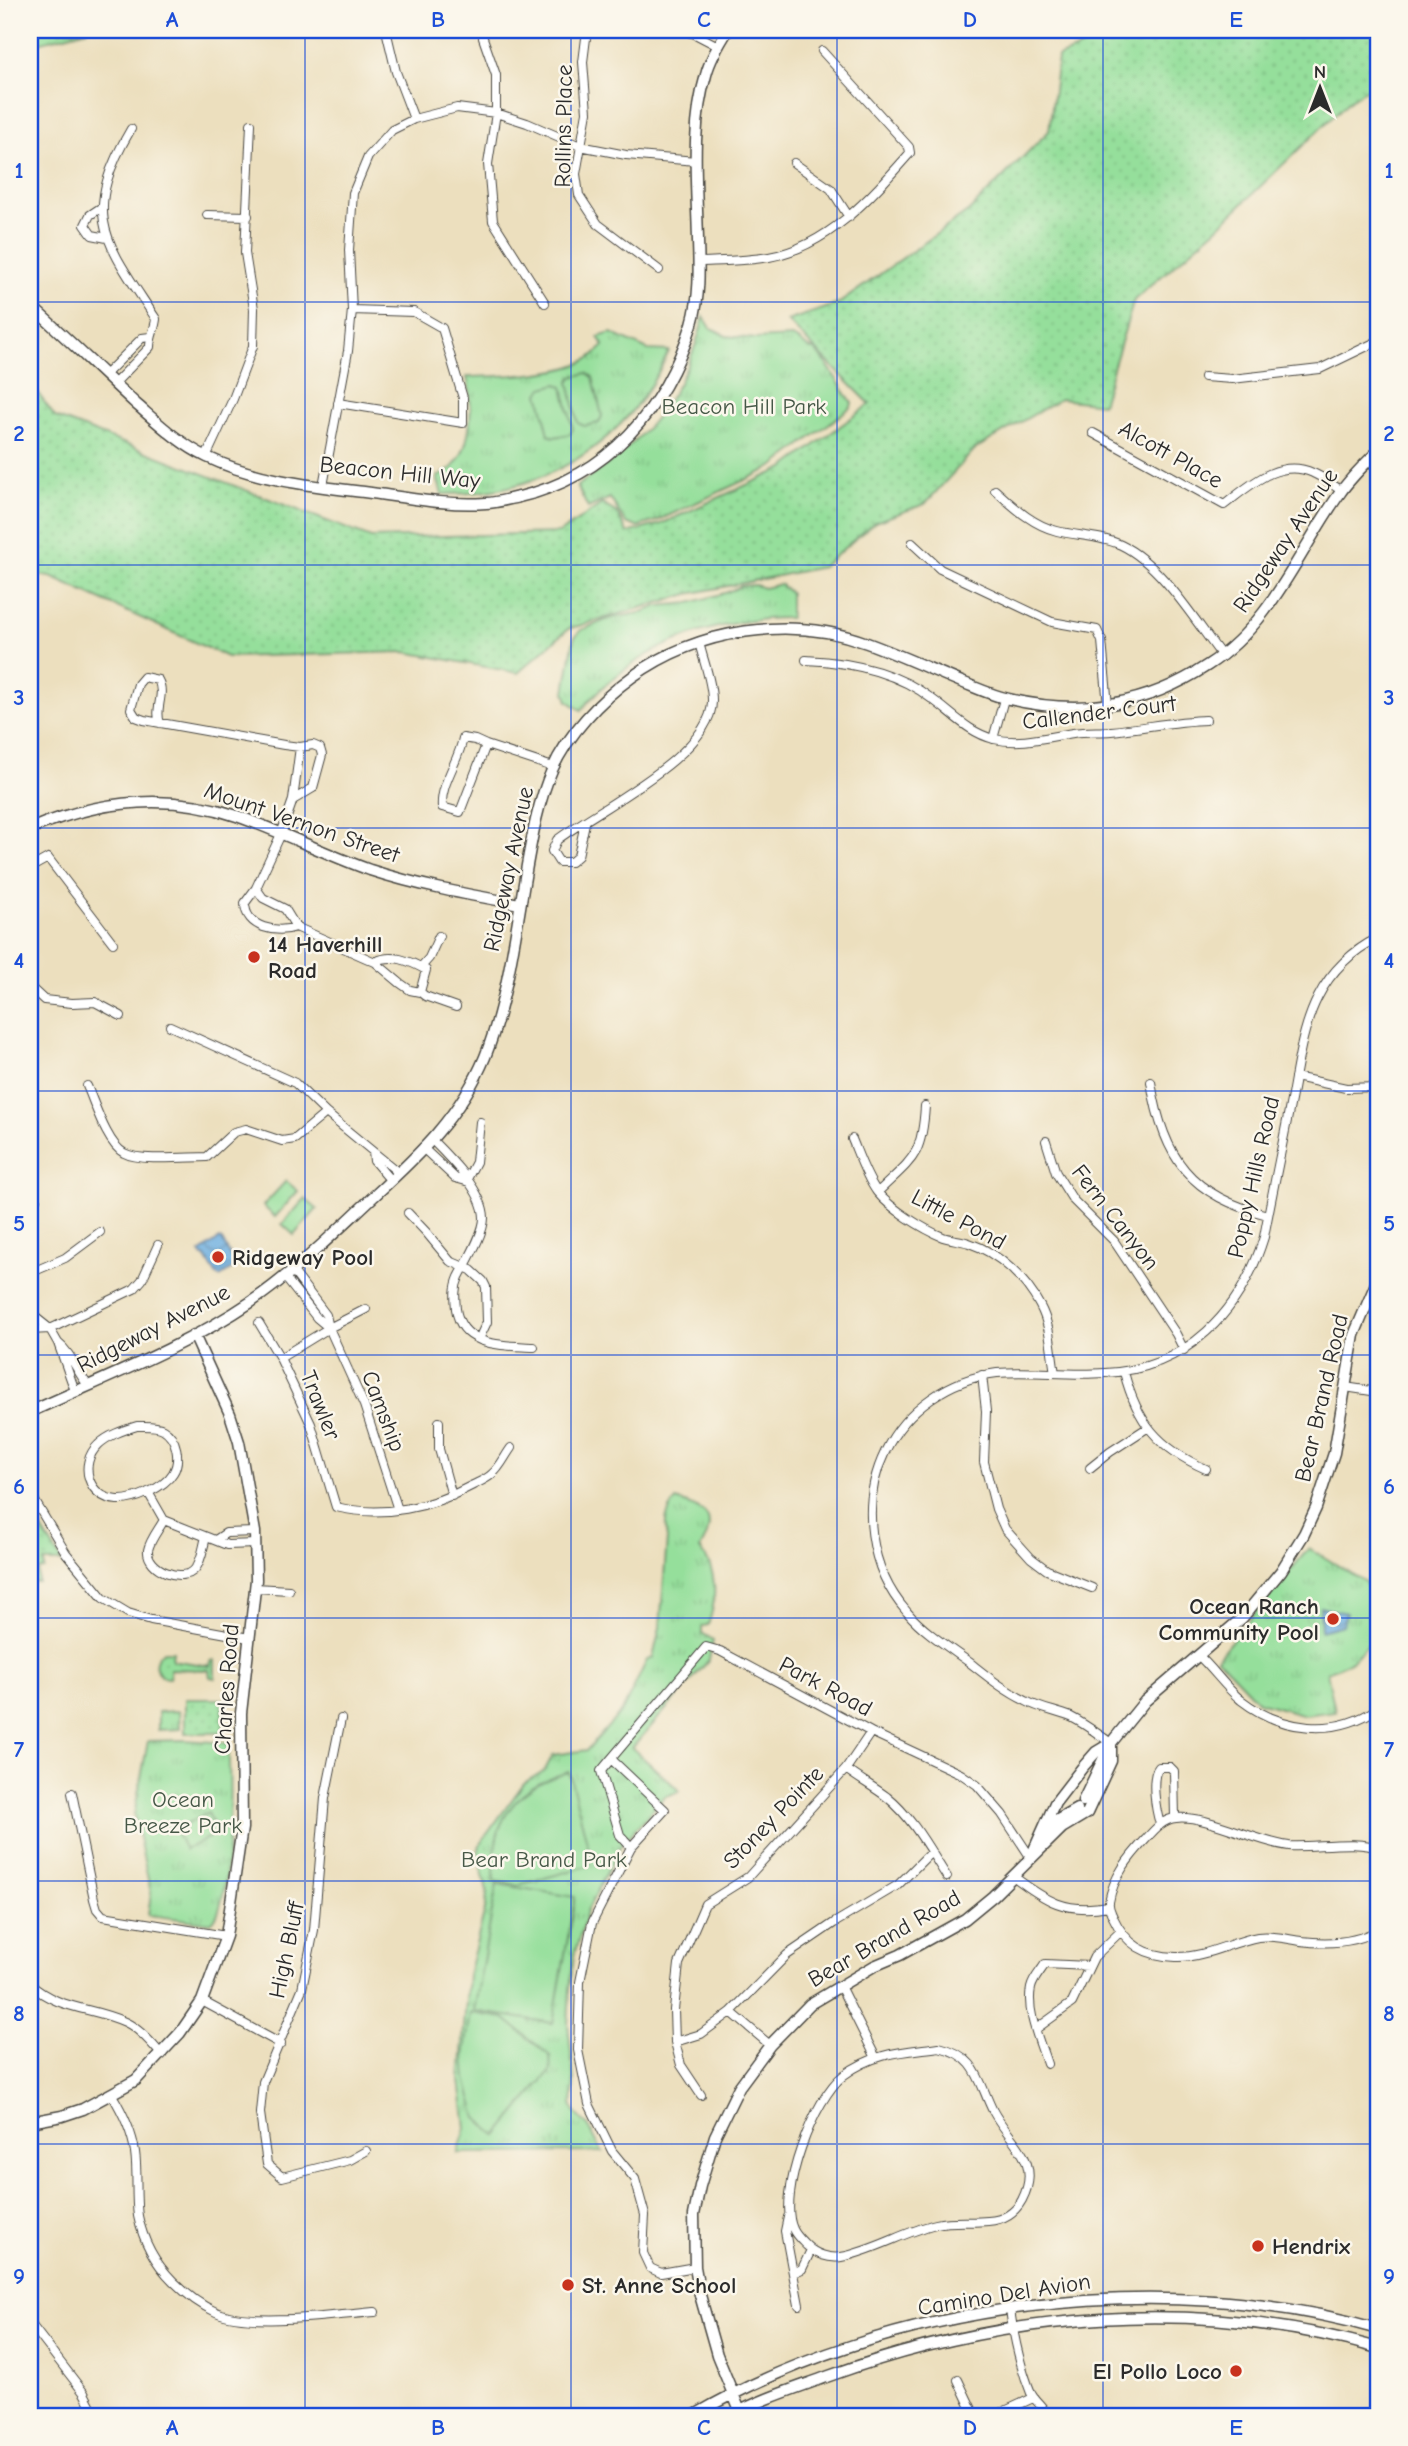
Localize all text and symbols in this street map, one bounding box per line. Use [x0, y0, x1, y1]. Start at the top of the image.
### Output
text: A [166, 6, 179, 33]
text: B [431, 6, 445, 33]
text: C [697, 6, 711, 33]
text: D [963, 6, 977, 33]
text: E [1229, 6, 1243, 33]
north arrow [1286, 52, 1356, 122]
text: N [1314, 61, 1326, 83]
street label: Rollins Place [549, 64, 578, 188]
text: 1 [14, 157, 24, 184]
text: 1 [1384, 157, 1394, 184]
park label: Beacon Hill Park [662, 393, 826, 420]
street label: Alcott Place [1114, 415, 1227, 494]
text: 2 [13, 420, 25, 447]
text: 2 [1383, 420, 1395, 447]
street label: Beacon Hill Way [318, 451, 482, 494]
street label: Ridgeway Avenue [1227, 463, 1344, 617]
text: 3 [13, 684, 25, 711]
text: 3 [1383, 684, 1395, 711]
street label: Callender Court [1021, 690, 1179, 735]
street label: Mount Vernon Street [201, 776, 404, 869]
street label: Ridgeway Avenue [478, 784, 539, 954]
place label: 14 Haverhill Road [268, 931, 382, 984]
text: 4 [14, 947, 25, 974]
text: 4 [1384, 947, 1395, 974]
marker: 14 Haverhill Road [246, 949, 262, 965]
street label: Poppy Hills Road [1222, 1094, 1285, 1261]
street label: Fern Canyon [1066, 1159, 1165, 1275]
street label: Little Pond [907, 1183, 1011, 1256]
text: 5 [13, 1210, 25, 1237]
text: 5 [1383, 1210, 1395, 1237]
place label: Ridgeway Pool [232, 1244, 374, 1271]
marker: Ridgeway Pool [210, 1249, 226, 1265]
street label: Ridgeway Avenue [72, 1278, 234, 1379]
street label: Bear Brand Road [1289, 1312, 1354, 1485]
street label: Trawler [295, 1367, 347, 1444]
street label: Camship [356, 1367, 411, 1455]
text: 6 [13, 1473, 25, 1500]
text: 6 [1383, 1473, 1395, 1500]
place label: Ocean Ranch Community Pool [1158, 1593, 1319, 1646]
marker: Ocean Ranch Community Pool [1325, 1611, 1341, 1627]
street label: Charles Road [208, 1623, 245, 1755]
street label: Park Road [775, 1651, 877, 1722]
text: 7 [14, 1736, 25, 1763]
text: 7 [1384, 1736, 1395, 1763]
street label: Stoney Pointe [718, 1760, 829, 1874]
park label: Ocean Breeze Park [124, 1786, 242, 1839]
park label: Bear Brand Park [461, 1846, 627, 1873]
street label: Bear Brand Road [803, 1884, 965, 1993]
street label: High Bluff [263, 1898, 310, 2001]
text: 8 [13, 2000, 25, 2027]
text: 8 [1383, 2000, 1395, 2027]
place label: Hendrix [1272, 2233, 1351, 2260]
marker: Hendrix [1250, 2238, 1266, 2254]
text: 9 [13, 2263, 25, 2290]
text: 9 [1383, 2263, 1395, 2290]
street label: Camino Del Avion [916, 2268, 1092, 2321]
place label: St. Anne School [582, 2272, 736, 2299]
marker: St. Anne School [560, 2277, 576, 2293]
place label: El Pollo Loco [1093, 2358, 1222, 2385]
marker: El Pollo Loco [1228, 2363, 1244, 2379]
text: A [166, 2414, 179, 2441]
text: B [431, 2414, 445, 2441]
text: C [697, 2414, 711, 2441]
text: D [963, 2414, 977, 2441]
text: E [1229, 2414, 1243, 2441]

